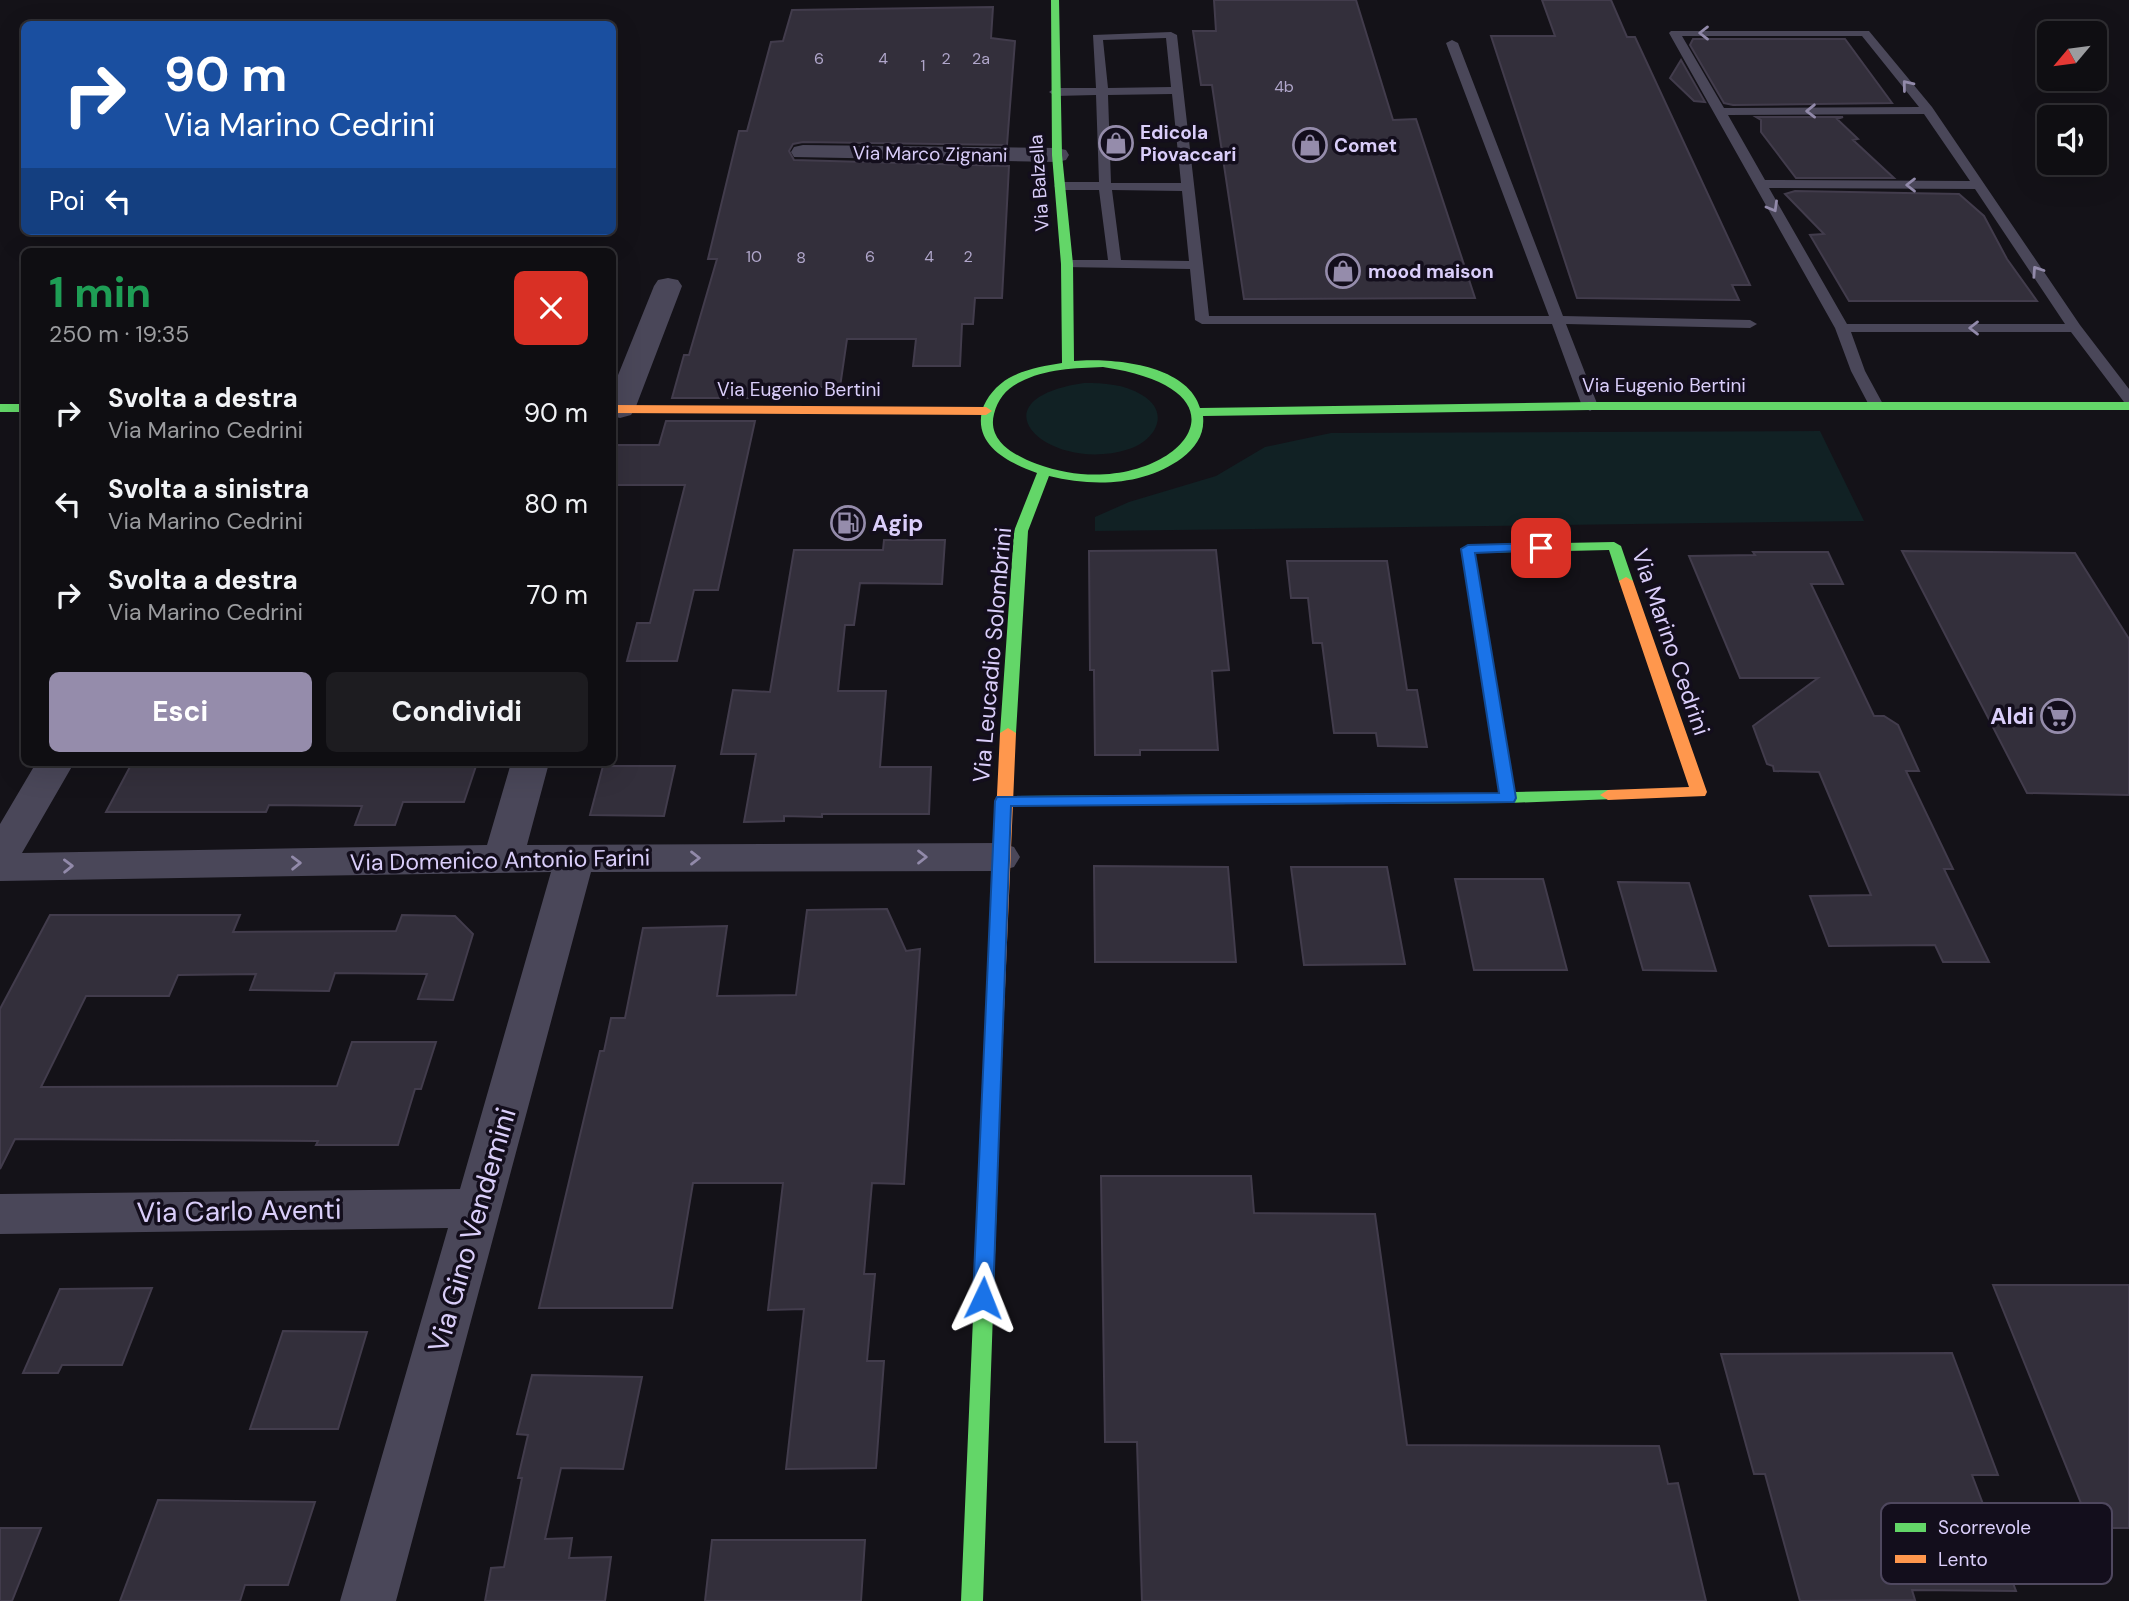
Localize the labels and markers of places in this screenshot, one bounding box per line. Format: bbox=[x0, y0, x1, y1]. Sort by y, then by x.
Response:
place label: Edicola Piovaccari bbox=[1140, 120, 1237, 167]
shop icon: Edicola Piovaccari bbox=[1097, 124, 1135, 162]
shop icon: Comet bbox=[1291, 126, 1329, 164]
place label: Comet bbox=[1334, 133, 1397, 158]
shop icon: mood maison bbox=[1324, 252, 1362, 290]
place label: mood maison bbox=[1368, 259, 1494, 284]
fuel station icon: Agip bbox=[829, 504, 867, 542]
place label: Agip bbox=[872, 508, 923, 538]
pin bbox=[1511, 518, 1571, 578]
supermarket icon: Aldi bbox=[2039, 697, 2077, 735]
place label: Aldi bbox=[1990, 701, 2034, 731]

